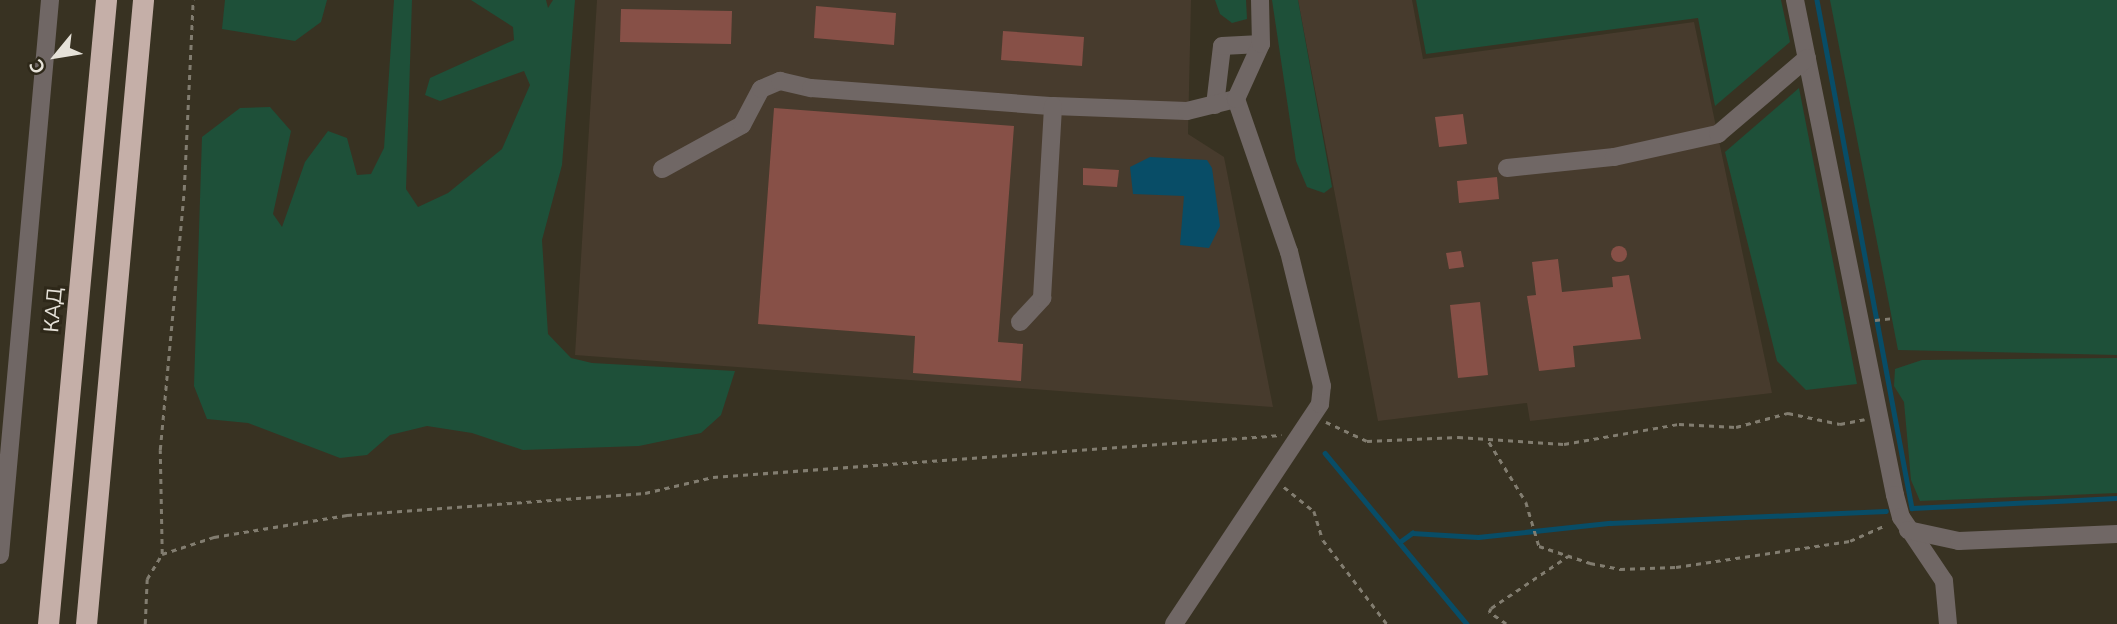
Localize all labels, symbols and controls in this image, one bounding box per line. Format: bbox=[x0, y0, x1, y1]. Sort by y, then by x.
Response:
north arrow bbox=[21, 21, 91, 91]
text: С bbox=[23, 54, 52, 79]
street label: КАД bbox=[38, 287, 68, 333]

